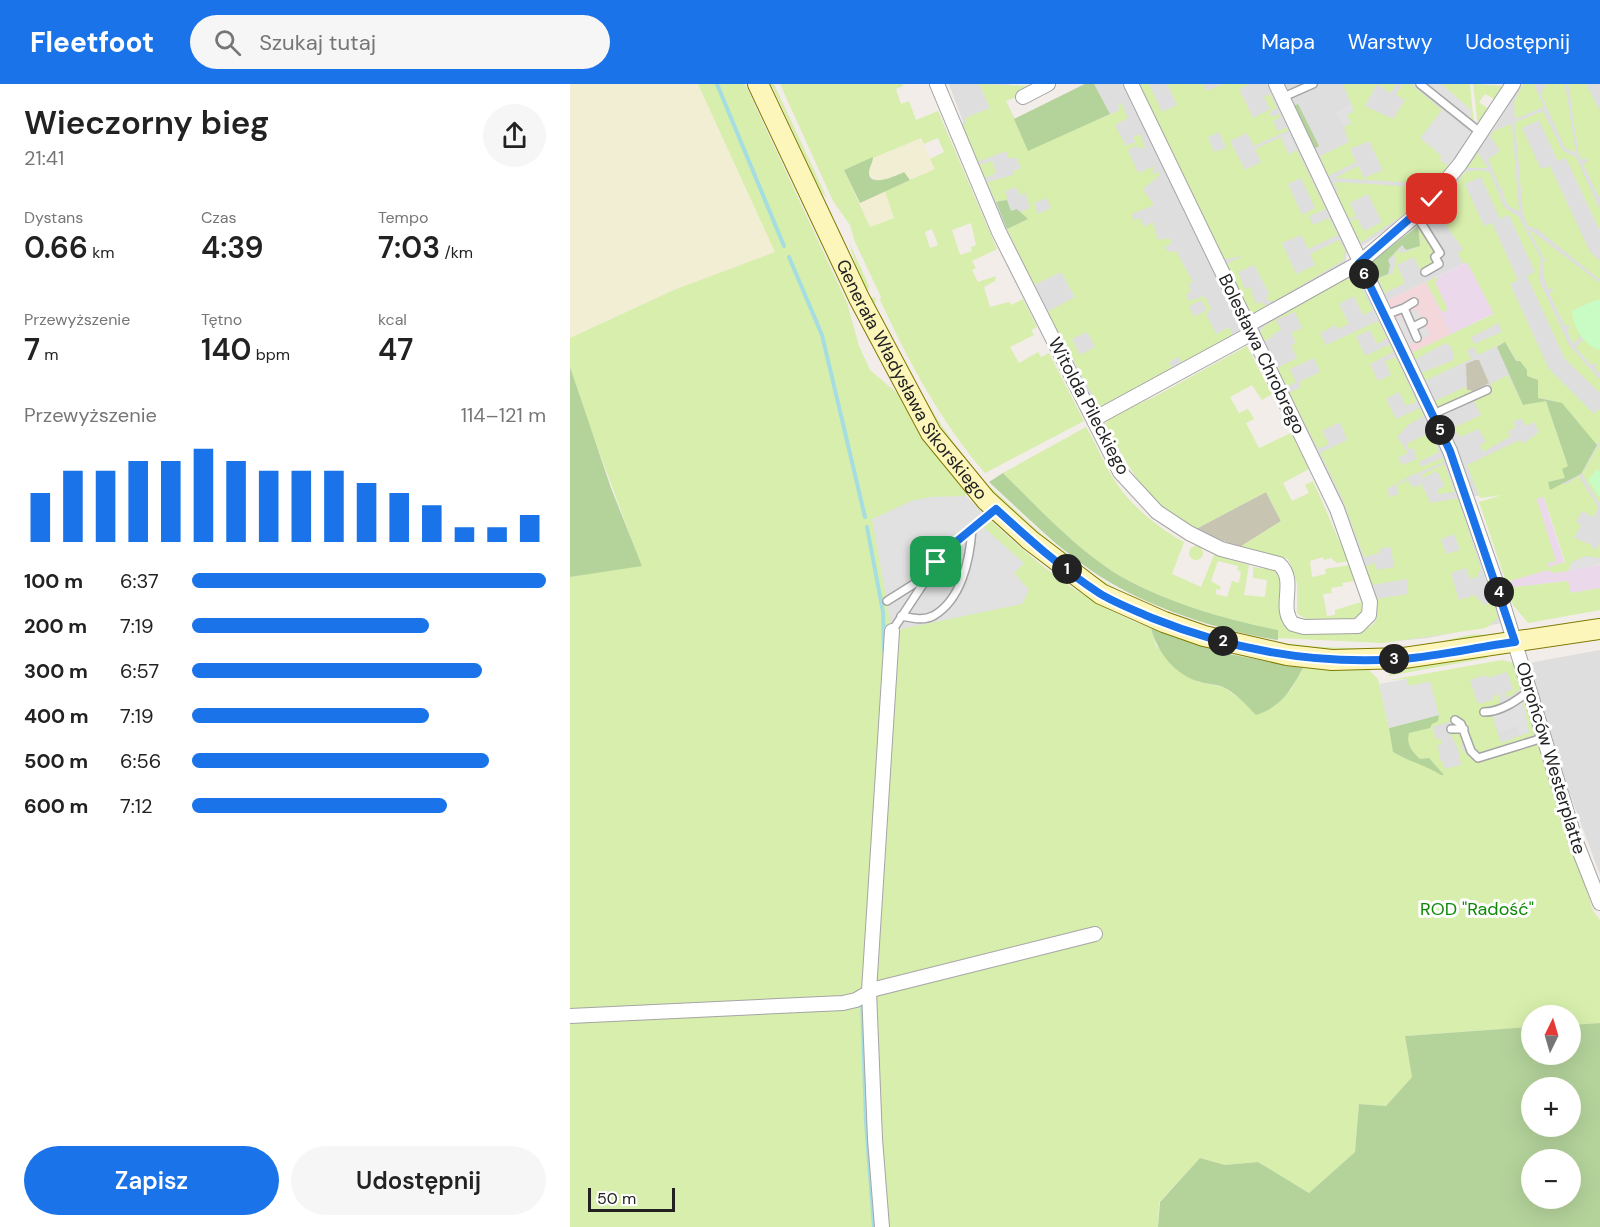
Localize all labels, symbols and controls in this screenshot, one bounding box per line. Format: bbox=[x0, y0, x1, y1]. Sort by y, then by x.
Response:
search box bbox=[190, 15, 610, 69]
text: Fleetfoot bbox=[30, 24, 154, 61]
icon: search bbox=[211, 26, 244, 59]
text: Szukaj tutaj bbox=[259, 28, 376, 57]
text: Mapa bbox=[1261, 28, 1315, 56]
text: Warstwy bbox=[1348, 28, 1432, 56]
text: Udostępnij bbox=[1465, 28, 1570, 56]
text: Wieczorny bieg bbox=[24, 101, 269, 144]
button: share bbox=[483, 104, 546, 167]
text: 21:41 bbox=[24, 145, 64, 171]
pin bbox=[1406, 173, 1457, 224]
icon: check bbox=[1415, 182, 1448, 215]
text: Dystans bbox=[24, 207, 83, 228]
text: Czas bbox=[201, 207, 237, 228]
text: Tempo bbox=[378, 207, 428, 228]
text: 0.66 bbox=[24, 228, 88, 267]
text: 4:39 bbox=[201, 228, 264, 267]
text: 7:03 bbox=[378, 228, 440, 267]
text: km bbox=[88, 242, 114, 263]
text: /km bbox=[440, 242, 473, 263]
street label: Generała Władysława Sikorskiego bbox=[831, 255, 993, 505]
pin: 6 bbox=[1349, 259, 1379, 289]
text: 6 bbox=[1359, 263, 1369, 284]
street label: Bolesława Chrobrego bbox=[1213, 270, 1311, 438]
text: Przewyższenie bbox=[24, 309, 130, 330]
text: Tętno bbox=[201, 309, 242, 330]
text: kcal bbox=[378, 309, 407, 330]
text: 7 bbox=[24, 330, 40, 369]
text: 140 bbox=[201, 330, 252, 369]
text: 47 bbox=[378, 330, 413, 369]
street label: Witolda Pileckiego bbox=[1043, 333, 1135, 479]
text: m bbox=[40, 344, 59, 365]
text: bpm bbox=[252, 344, 290, 365]
text: Przewyższenie bbox=[24, 402, 157, 428]
text: 114–121 m bbox=[461, 402, 546, 428]
pin: 5 bbox=[1425, 415, 1455, 445]
text: 5 bbox=[1435, 419, 1445, 440]
pin bbox=[910, 536, 961, 587]
icon: arrive bbox=[919, 545, 952, 578]
pin: 1 bbox=[1052, 554, 1082, 584]
text: 1 bbox=[1064, 558, 1070, 579]
text: 100 m bbox=[24, 568, 83, 594]
text: 6:37 bbox=[120, 568, 159, 594]
pin: 4 bbox=[1484, 577, 1514, 607]
text: 4 bbox=[1494, 581, 1504, 602]
text: 200 m bbox=[24, 613, 87, 639]
text: 7:19 bbox=[120, 613, 154, 639]
pin: 2 bbox=[1208, 626, 1238, 656]
text: 2 bbox=[1218, 630, 1228, 651]
pin: 3 bbox=[1379, 644, 1409, 674]
text: 3 bbox=[1389, 648, 1399, 669]
text: 300 m bbox=[24, 658, 88, 684]
text: 6:57 bbox=[120, 658, 159, 684]
street label: Obrońców Westerplatte bbox=[1510, 659, 1592, 857]
text: 400 m bbox=[24, 703, 89, 729]
text: 7:19 bbox=[120, 703, 154, 729]
text: 500 m bbox=[24, 748, 88, 774]
text: 6:56 bbox=[120, 748, 161, 774]
text: 600 m bbox=[24, 793, 88, 819]
text: 7:12 bbox=[120, 793, 152, 819]
park label: ROD "Radość" bbox=[1420, 897, 1534, 921]
north arrow bbox=[1521, 1005, 1581, 1065]
map controls bbox=[1521, 1005, 1581, 1209]
button: + bbox=[1521, 1077, 1581, 1137]
button: Zapisz bbox=[24, 1146, 279, 1215]
button: Udostępnij bbox=[291, 1146, 546, 1215]
button: − bbox=[1521, 1149, 1581, 1209]
scale bar bbox=[588, 1185, 675, 1212]
text: 50 m bbox=[597, 1188, 636, 1209]

